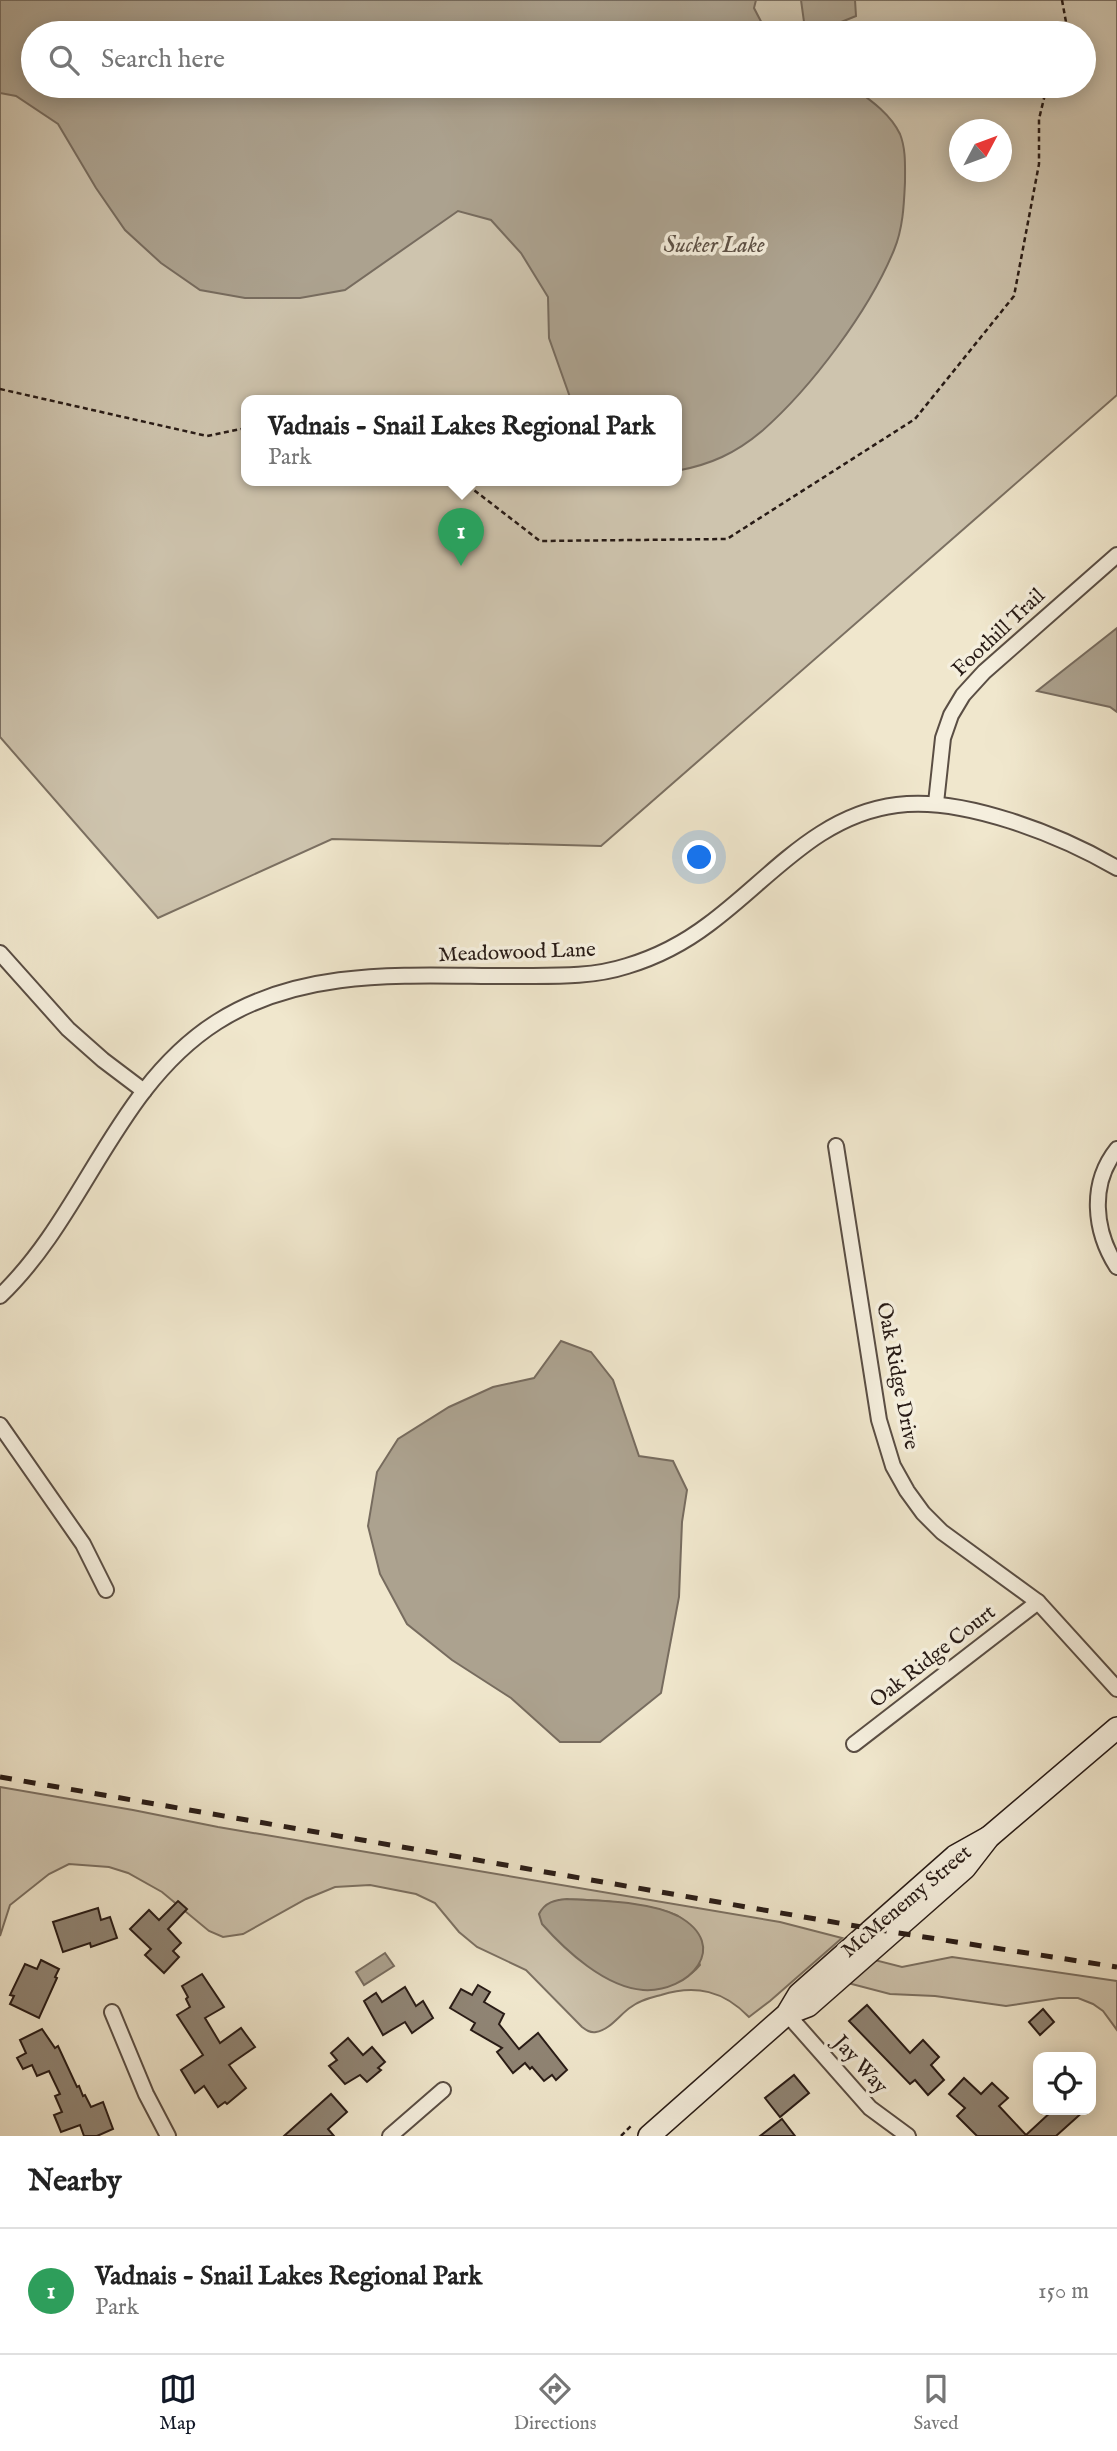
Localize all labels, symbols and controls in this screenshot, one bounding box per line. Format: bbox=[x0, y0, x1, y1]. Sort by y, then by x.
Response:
search box bbox=[21, 21, 1096, 98]
icon: search bbox=[45, 41, 83, 79]
text: Search here bbox=[101, 43, 225, 76]
north arrow bbox=[949, 119, 1012, 182]
water label: Sucker Lake bbox=[663, 231, 765, 260]
popup bbox=[241, 395, 682, 486]
text: Vadnais - Snail Lakes Regional Park bbox=[268, 410, 655, 443]
text: Park bbox=[268, 443, 312, 472]
pin: 1 bbox=[438, 508, 484, 566]
street label: Foothill Trail bbox=[947, 583, 1051, 683]
your location bbox=[682, 840, 716, 874]
street label: Meadowood Lane bbox=[438, 937, 597, 969]
street label: Oak Ridge Drive bbox=[869, 1300, 925, 1452]
street label: Oak Ridge Court bbox=[865, 1599, 1001, 1715]
street label: McMenemy Street bbox=[836, 1840, 978, 1964]
street label: Jay Way bbox=[825, 2029, 894, 2100]
map controls bbox=[1033, 2052, 1096, 2115]
button: locate bbox=[1033, 2052, 1096, 2115]
text: Nearby bbox=[28, 2163, 121, 2201]
text: Vadnais - Snail Lakes Regional Park bbox=[95, 2260, 482, 2293]
text: 1 bbox=[47, 2277, 55, 2306]
text: 150 m bbox=[1038, 2277, 1089, 2306]
text: Park bbox=[95, 2293, 139, 2322]
tab: Map bbox=[159, 2370, 197, 2436]
tab: Directions bbox=[514, 2370, 596, 2436]
tab: Saved bbox=[913, 2370, 958, 2436]

